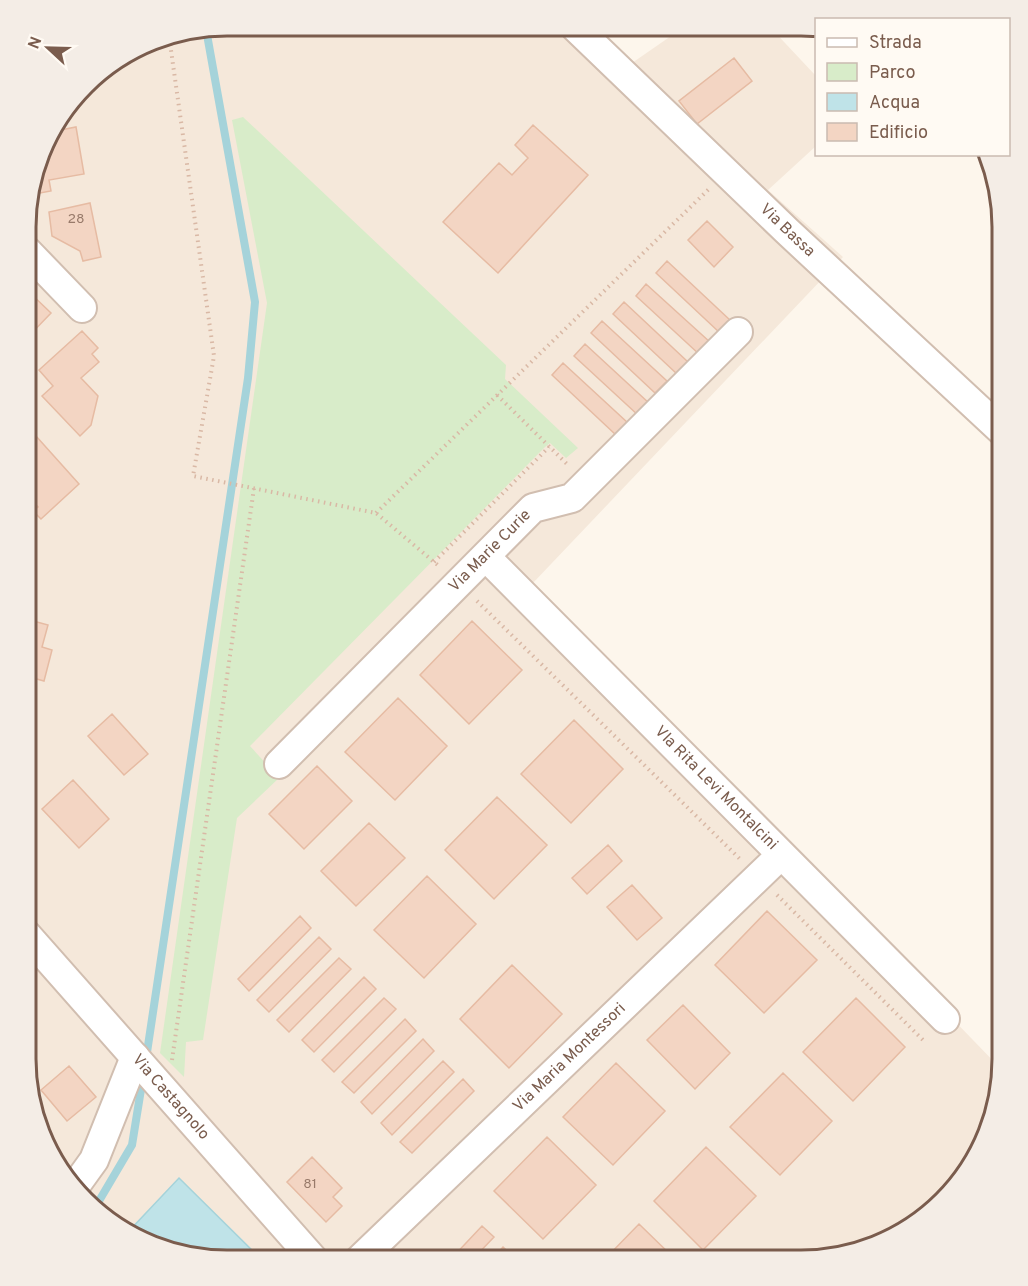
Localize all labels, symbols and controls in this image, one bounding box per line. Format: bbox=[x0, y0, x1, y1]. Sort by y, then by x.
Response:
north arrow bbox=[18, 18, 78, 78]
legend bbox=[815, 18, 1010, 156]
text: Strada bbox=[869, 32, 922, 55]
text: N bbox=[25, 34, 47, 52]
text: Parco bbox=[869, 62, 915, 85]
text: Acqua bbox=[869, 92, 920, 115]
text: Edificio bbox=[869, 122, 928, 145]
street label: Via Bassa bbox=[755, 200, 819, 262]
house number: 28 bbox=[67, 211, 85, 228]
street label: Via Marie Curie bbox=[445, 505, 536, 597]
street label: VIa Rita Levi Montalcini bbox=[650, 722, 782, 855]
street label: Via Maria Montessori bbox=[509, 999, 630, 1117]
street label: Via Castagnolo bbox=[127, 1050, 214, 1144]
house number: 81 bbox=[303, 1176, 317, 1193]

